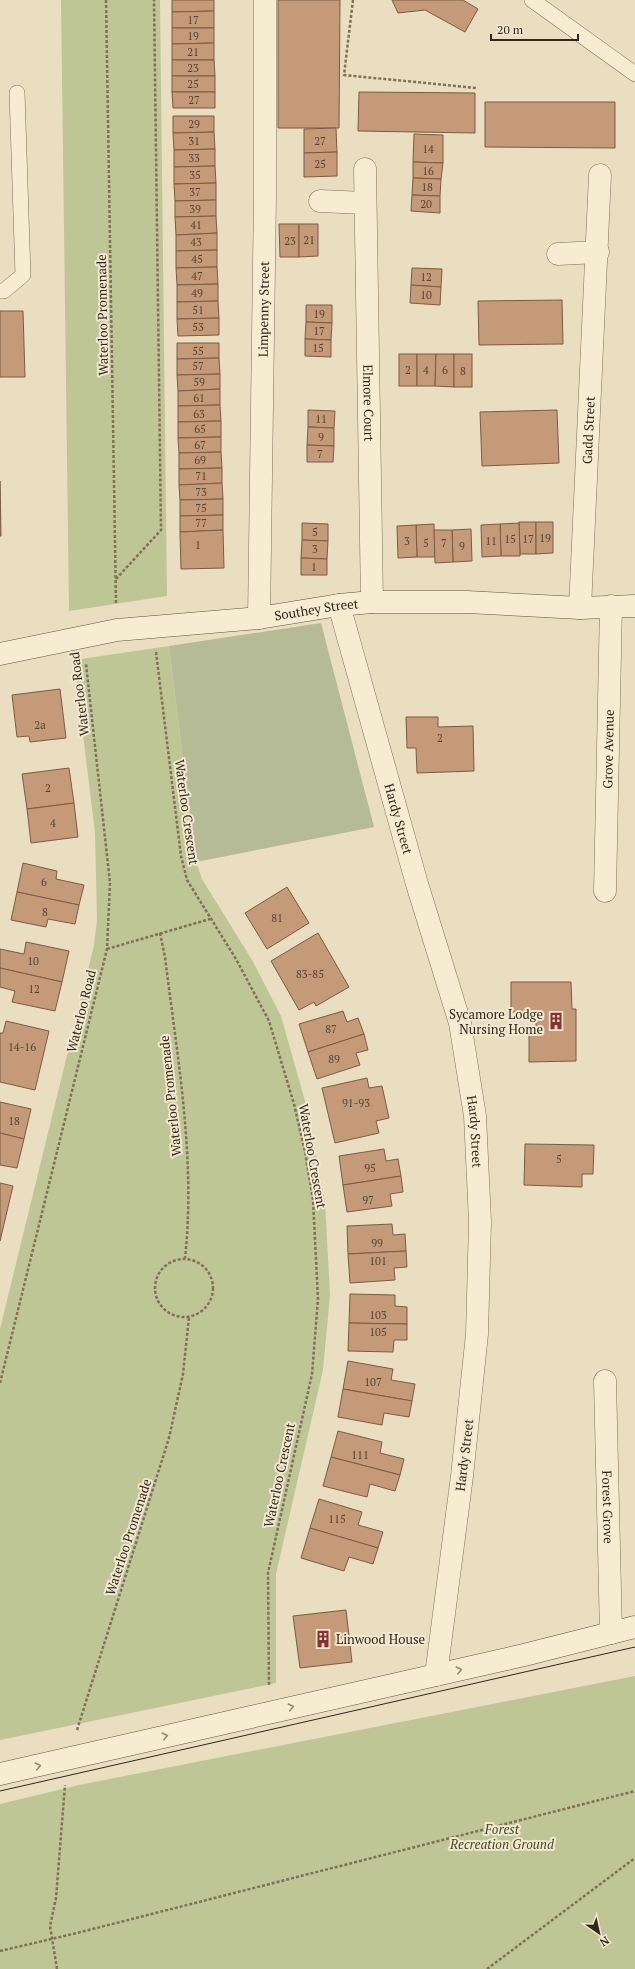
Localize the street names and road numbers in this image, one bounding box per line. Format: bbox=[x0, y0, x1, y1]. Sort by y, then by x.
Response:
street label: Waterloo Promenade bbox=[92, 254, 112, 376]
street label: Limpenny Street bbox=[254, 261, 273, 357]
street label: Elmore Court bbox=[359, 364, 378, 442]
street label: Gadd Street bbox=[578, 396, 599, 464]
street label: Southey Street bbox=[273, 594, 359, 624]
street label: Waterloo Road bbox=[65, 651, 93, 737]
street label: Grove Avenue bbox=[598, 709, 618, 789]
street label: Waterloo Crescent bbox=[171, 758, 203, 866]
street label: Hardy Street bbox=[380, 781, 417, 856]
street label: Waterloo Road bbox=[62, 968, 100, 1054]
street label: Waterloo Promenade bbox=[155, 1035, 185, 1157]
street label: Hardy Street bbox=[463, 1094, 486, 1169]
street label: Waterloo Crescent bbox=[295, 1102, 331, 1210]
street label: Hardy Street bbox=[451, 1418, 477, 1492]
street label: Waterloo Crescent bbox=[259, 1421, 299, 1529]
street label: Forest Grove bbox=[598, 1470, 618, 1544]
street label: Waterloo Promenade bbox=[101, 1476, 155, 1598]

